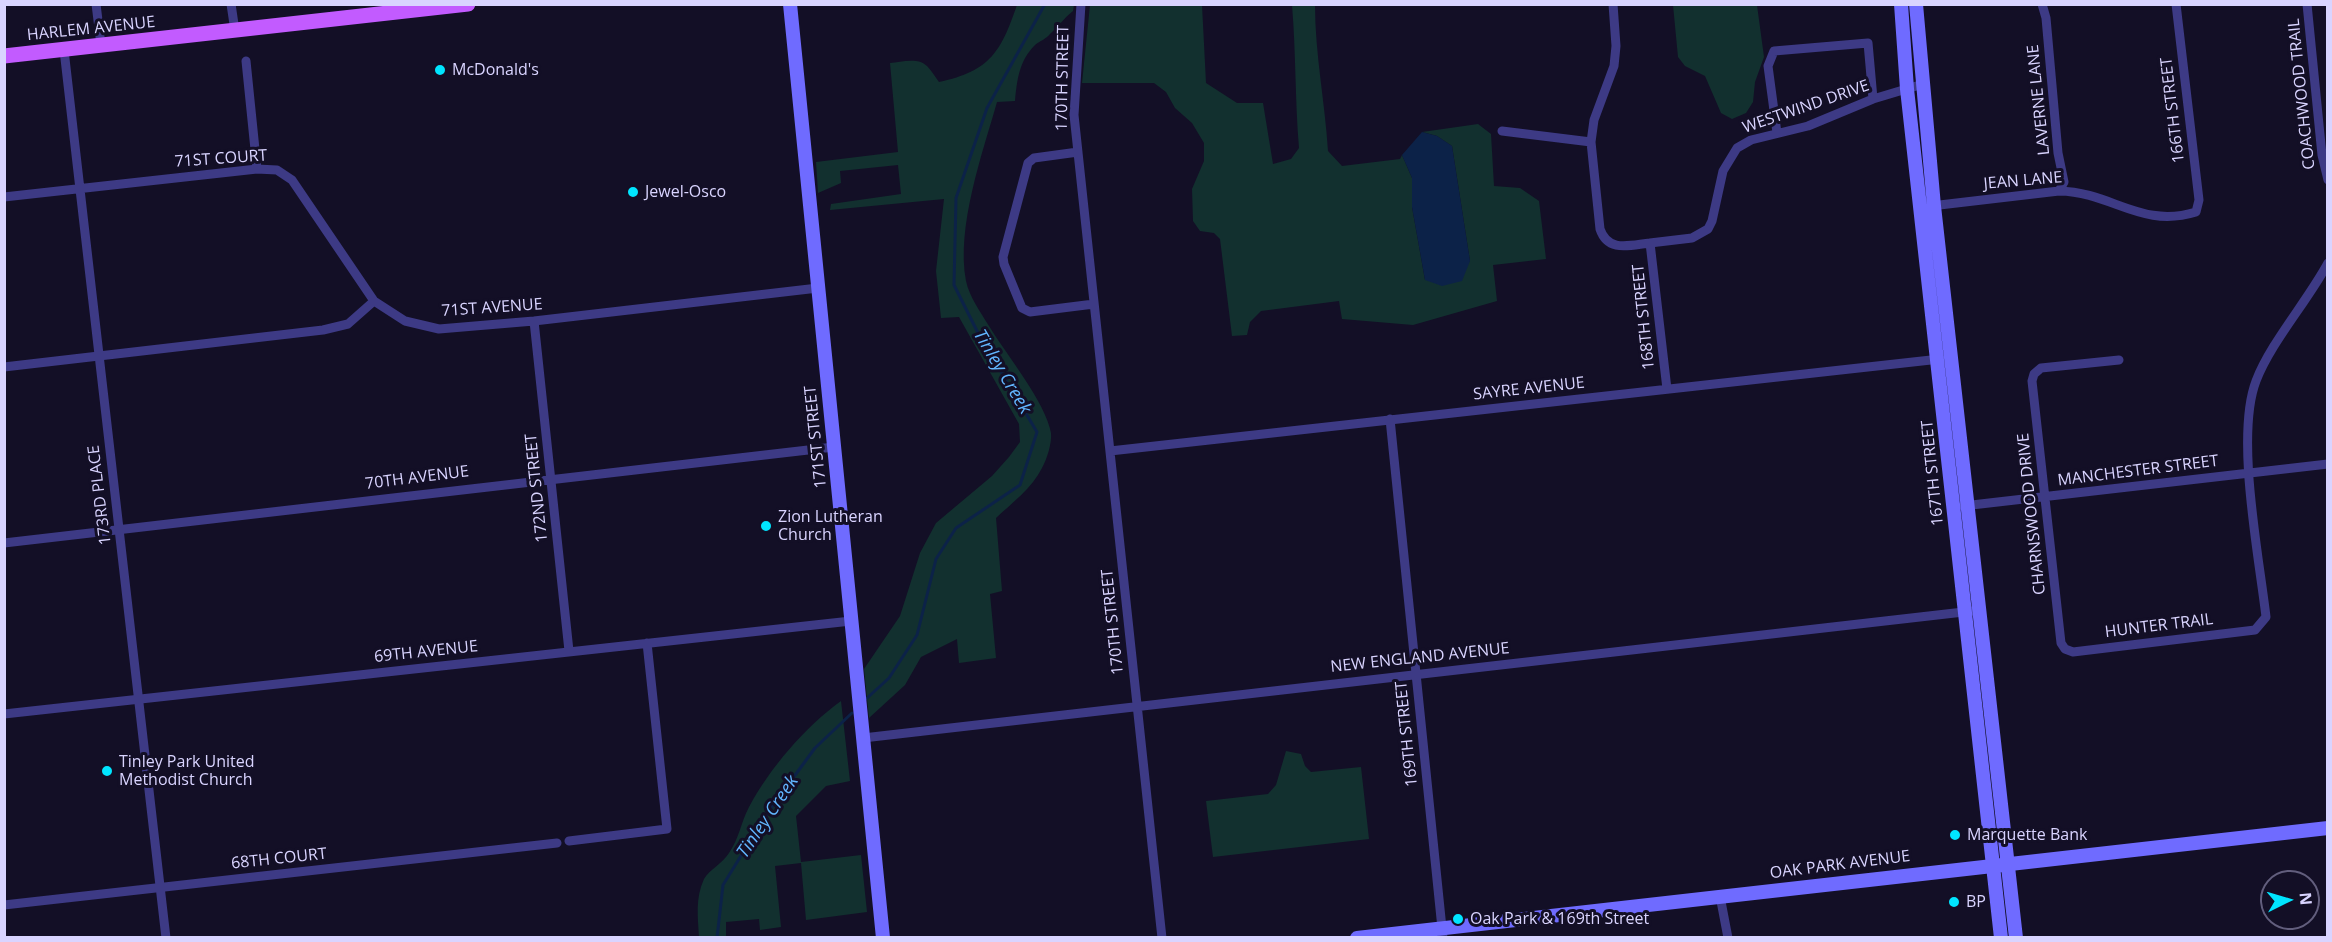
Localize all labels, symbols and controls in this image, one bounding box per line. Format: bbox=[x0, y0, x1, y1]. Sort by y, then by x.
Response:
street label: HARLEM AVENUE bbox=[26, 13, 156, 45]
street label: COACHWOOD TRAIL bbox=[2285, 18, 2319, 170]
street label: 170TH STREET bbox=[1052, 25, 1074, 131]
street label: LAVERNE LANE bbox=[2024, 44, 2054, 156]
street label: 166TH STREET bbox=[2157, 56, 2189, 164]
place label: McDonald's bbox=[452, 60, 539, 80]
marker: McDonald's bbox=[433, 63, 447, 77]
street label: WESTWIND DRIVE bbox=[1740, 76, 1872, 138]
street label: 71ST COURT bbox=[174, 146, 268, 172]
street label: JEAN LANE bbox=[1983, 168, 2063, 194]
place label: Jewel-Osco bbox=[645, 182, 726, 202]
marker: Jewel-Osco bbox=[626, 185, 640, 199]
street label: 168TH STREET bbox=[1629, 263, 1659, 371]
street label: 71ST AVENUE bbox=[441, 295, 543, 321]
water label: Tinley Creek bbox=[968, 326, 1036, 418]
street label: SAYRE AVENUE bbox=[1472, 374, 1586, 404]
street label: 171ST STREET bbox=[801, 385, 831, 489]
street label: 167TH STREET bbox=[1918, 419, 1948, 527]
street label: CHARNSWOOD DRIVE bbox=[2014, 432, 2050, 596]
street label: 172ND STREET bbox=[522, 433, 552, 543]
street label: 173RD PLACE bbox=[84, 444, 116, 546]
street label: MANCHESTER STREET bbox=[2056, 452, 2220, 490]
street label: 70TH AVENUE bbox=[364, 462, 470, 494]
place label: Zion Lutheran Church bbox=[778, 507, 883, 545]
marker: Zion Lutheran Church bbox=[759, 519, 773, 533]
street label: 170TH STREET bbox=[1098, 568, 1128, 676]
street label: HUNTER TRAIL bbox=[2104, 610, 2214, 642]
street label: 69TH AVENUE bbox=[373, 637, 479, 667]
street label: NEW ENGLAND AVENUE bbox=[1330, 639, 1510, 677]
street label: 169TH STREET bbox=[1392, 680, 1422, 788]
place label: Tinley Park United Methodist Church bbox=[119, 752, 254, 790]
marker: Tinley Park United Methodist Church bbox=[100, 764, 114, 778]
water label: Tinley Creek bbox=[733, 772, 803, 862]
place label: Marquette Bank bbox=[1967, 825, 2087, 845]
marker: Marquette Bank bbox=[1948, 828, 1962, 842]
street label: 68TH COURT bbox=[230, 844, 328, 874]
street label: OAK PARK AVENUE bbox=[1769, 847, 1911, 883]
north arrow bbox=[2260, 870, 2320, 930]
text: N bbox=[2294, 891, 2317, 906]
place label: BP bbox=[1966, 892, 1986, 912]
marker: BP bbox=[1947, 895, 1961, 909]
place label: Oak Park & 169th Street bbox=[1470, 909, 1649, 929]
marker: Oak Park & 169th Street bbox=[1451, 912, 1465, 926]

